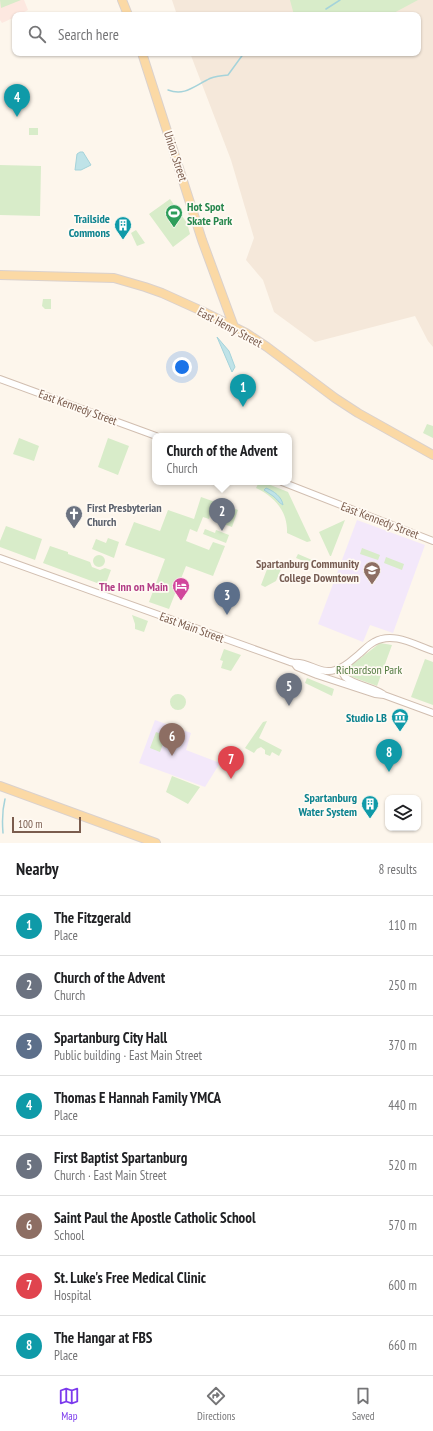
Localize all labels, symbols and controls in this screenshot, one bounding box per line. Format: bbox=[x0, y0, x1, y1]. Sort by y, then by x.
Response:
search box bbox=[12, 12, 421, 56]
icon: search bbox=[26, 23, 48, 45]
text: Search here bbox=[58, 25, 119, 44]
pin: 4 bbox=[4, 84, 30, 117]
street label: Union Street bbox=[161, 129, 191, 184]
place label: Hot Spot Skate Park bbox=[187, 199, 232, 228]
sports icon: Hot Spot Skate Park bbox=[164, 203, 184, 228]
place label: Trailside Commons bbox=[69, 211, 110, 240]
building icon: Trailside Commons bbox=[113, 215, 133, 240]
street label: East Henry Street bbox=[195, 304, 266, 351]
your location bbox=[172, 357, 192, 377]
pin: 1 bbox=[230, 374, 256, 407]
street label: East Kennedy Street bbox=[37, 386, 120, 428]
popup bbox=[152, 433, 292, 485]
text: Church of the Advent bbox=[166, 441, 278, 460]
text: Church bbox=[166, 460, 198, 477]
pin: 2 bbox=[209, 498, 235, 531]
street label: East Kennedy Street bbox=[339, 498, 422, 542]
place label: First Presbyterian Church bbox=[87, 500, 162, 529]
church icon: First Presbyterian Church bbox=[64, 504, 84, 529]
place label: Spartanburg Community College Downtown bbox=[256, 556, 359, 585]
school or university icon: Spartanburg Community College Downtown bbox=[362, 560, 382, 585]
hotel icon: The Inn on Main bbox=[171, 576, 191, 601]
place label: The Inn on Main bbox=[99, 579, 168, 594]
pin: 3 bbox=[214, 582, 240, 615]
street label: East Main Street bbox=[158, 608, 227, 646]
park label: Richardson Park bbox=[336, 662, 402, 677]
pin: 5 bbox=[276, 673, 302, 706]
museum icon: Studio LB bbox=[390, 707, 410, 732]
place label: Studio LB bbox=[346, 710, 387, 725]
pin: 6 bbox=[159, 723, 185, 756]
pin: 8 bbox=[376, 739, 402, 772]
pin: 7 bbox=[218, 746, 244, 779]
place label: Spartanburg Water System bbox=[297, 790, 357, 819]
building icon: Spartanburg Water System bbox=[360, 794, 380, 819]
map controls bbox=[385, 795, 421, 831]
button: layers bbox=[385, 795, 421, 831]
scale bar bbox=[12, 815, 81, 834]
text: 100 m bbox=[18, 817, 42, 831]
text: Nearby bbox=[16, 858, 59, 880]
text: 8 results bbox=[378, 861, 417, 878]
text: The Fitzgerald bbox=[54, 908, 131, 927]
text: 1 bbox=[26, 917, 32, 934]
text: 110 m bbox=[388, 917, 417, 934]
text: Place bbox=[54, 927, 78, 944]
text: Church of the Advent bbox=[54, 968, 165, 987]
text: 2 bbox=[26, 977, 32, 994]
text: 250 m bbox=[388, 977, 417, 994]
text: Church bbox=[54, 987, 85, 1004]
text: Spartanburg City Hall bbox=[54, 1028, 167, 1047]
text: 3 bbox=[26, 1037, 32, 1054]
text: 370 m bbox=[388, 1037, 417, 1054]
text: Public building · East Main Street bbox=[54, 1047, 202, 1064]
text: Thomas E Hannah Family YMCA bbox=[54, 1088, 221, 1107]
text: 4 bbox=[26, 1097, 32, 1114]
text: 440 m bbox=[388, 1097, 417, 1114]
text: Place bbox=[54, 1107, 78, 1124]
text: First Baptist Spartanburg bbox=[54, 1148, 187, 1167]
text: 5 bbox=[26, 1157, 32, 1174]
text: 520 m bbox=[388, 1157, 417, 1174]
text: Church · East Main Street bbox=[54, 1167, 167, 1184]
text: Saint Paul the Apostle Catholic School bbox=[54, 1208, 256, 1227]
text: 6 bbox=[26, 1217, 32, 1234]
text: 570 m bbox=[388, 1217, 417, 1234]
text: School bbox=[54, 1227, 84, 1244]
text: St. Luke's Free Medical Clinic bbox=[54, 1268, 206, 1287]
text: 7 bbox=[26, 1277, 32, 1294]
text: 600 m bbox=[388, 1277, 417, 1294]
text: Hospital bbox=[54, 1287, 91, 1304]
text: The Hangar at FBS bbox=[54, 1328, 152, 1347]
text: 8 bbox=[26, 1337, 32, 1354]
text: 660 m bbox=[388, 1337, 417, 1354]
text: Place bbox=[54, 1347, 78, 1364]
tab: Map bbox=[58, 1385, 80, 1423]
tab: Directions bbox=[197, 1385, 235, 1423]
tab: Saved bbox=[352, 1385, 375, 1423]

